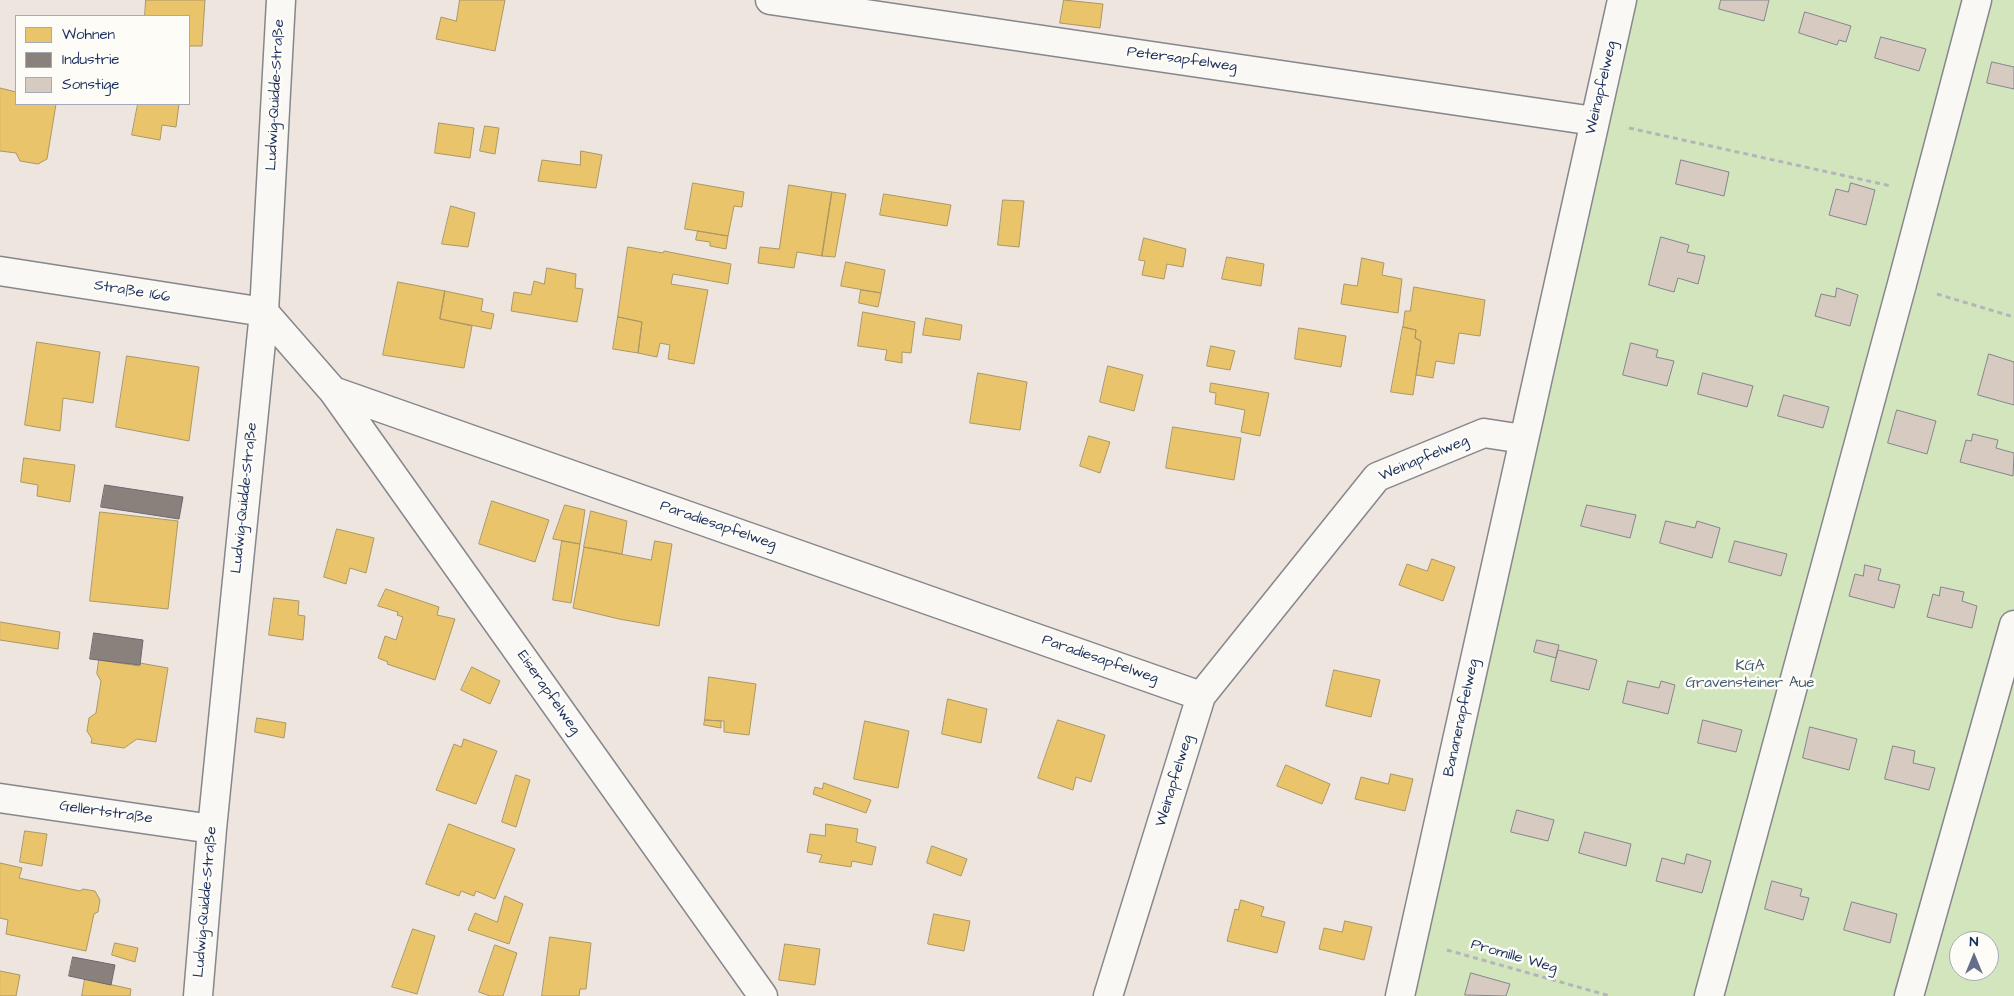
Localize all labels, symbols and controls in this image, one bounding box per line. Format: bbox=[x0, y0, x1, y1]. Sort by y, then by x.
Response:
legend bbox=[15, 15, 190, 105]
street label: Ludwig-Quidde-Straße bbox=[263, 19, 289, 171]
text: Wohnen bbox=[62, 24, 115, 45]
street label: Weinapfelweg bbox=[1583, 40, 1621, 136]
street label: Petersapfelweg bbox=[1126, 43, 1238, 77]
text: Industrie bbox=[62, 49, 119, 70]
text: Sonstige bbox=[62, 74, 119, 95]
street label: Straße 166 bbox=[93, 277, 171, 307]
street label: Ludwig-Quidde-Straße bbox=[228, 422, 262, 574]
street label: Weinapfelweg bbox=[1377, 432, 1471, 486]
street label: Paradiesapfelweg bbox=[657, 498, 779, 554]
street label: Paradiesapfelweg bbox=[1039, 632, 1161, 688]
street label: Eiserapfelweg bbox=[512, 648, 584, 738]
street label: Bananenapfelweg bbox=[1441, 657, 1483, 779]
park label: KGA Gravensteiner Aue bbox=[1686, 658, 1814, 693]
street label: Weinapfelweg bbox=[1152, 733, 1198, 829]
street label: Gellertstraße bbox=[58, 798, 154, 828]
street label: Ludwig-Quidde-Straße bbox=[190, 826, 222, 978]
north arrow bbox=[1949, 931, 1999, 981]
text: N bbox=[1970, 932, 1978, 952]
street label: Promille Weg bbox=[1469, 936, 1559, 978]

